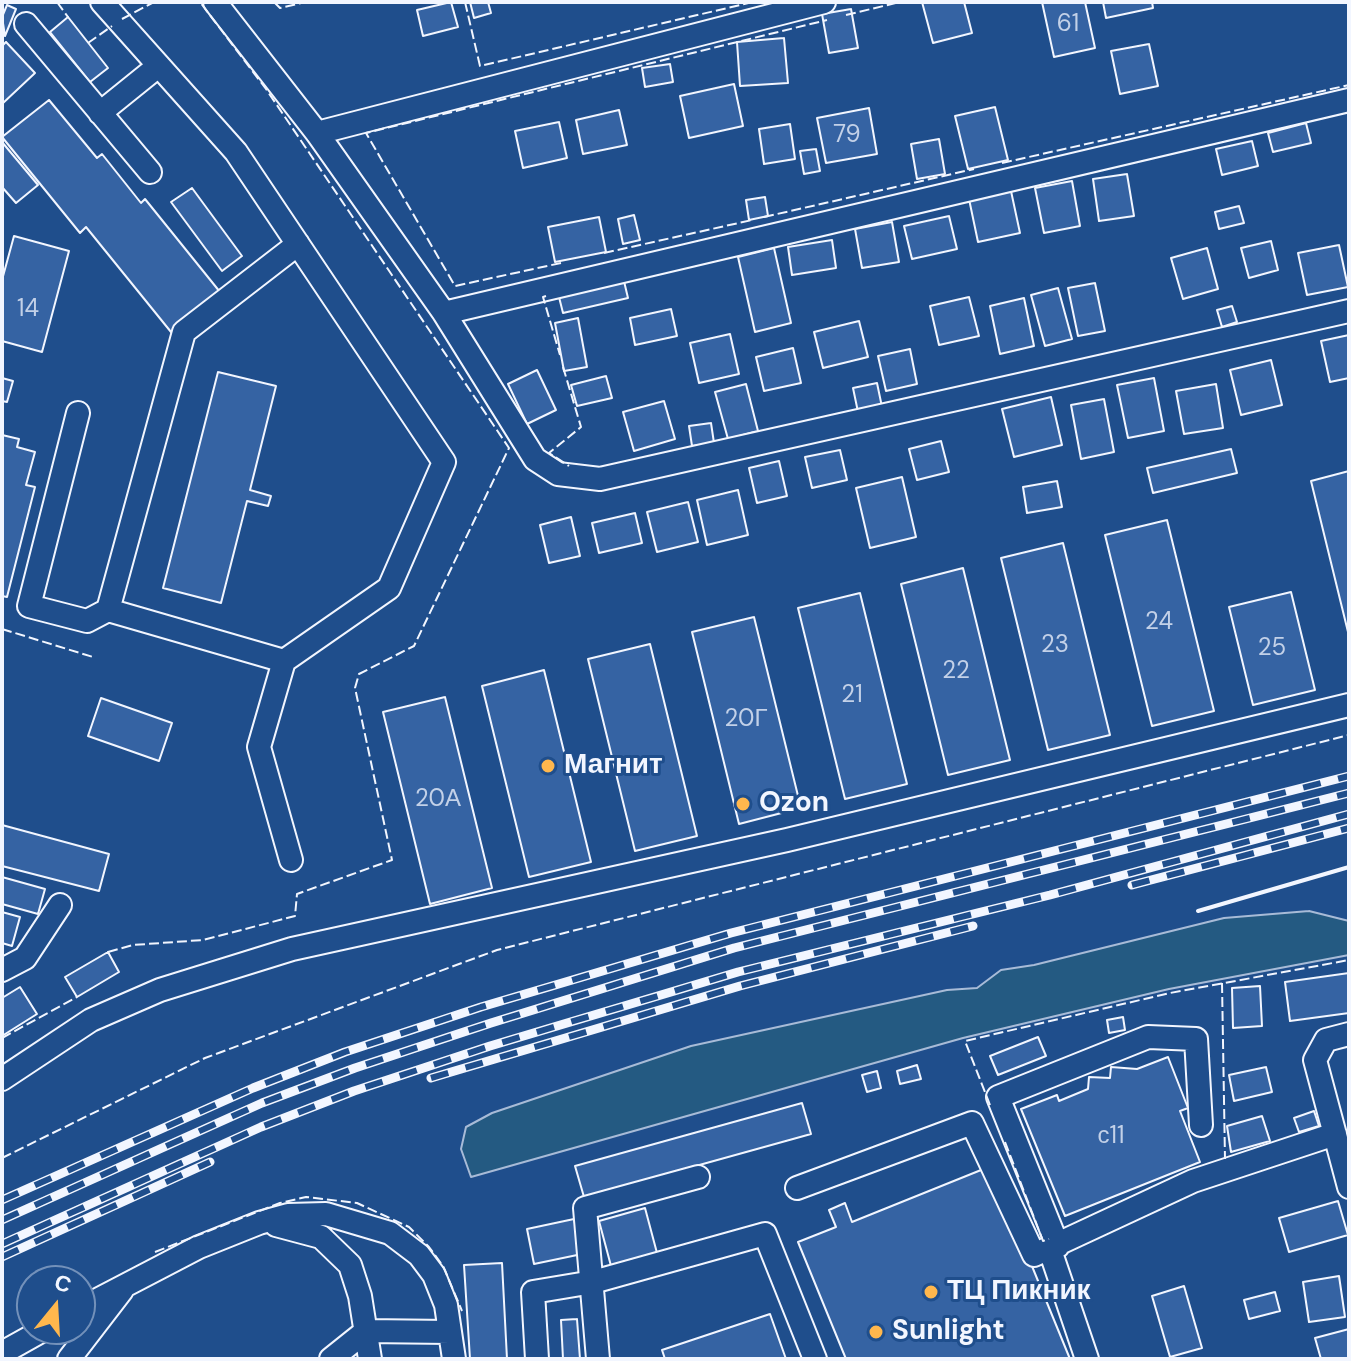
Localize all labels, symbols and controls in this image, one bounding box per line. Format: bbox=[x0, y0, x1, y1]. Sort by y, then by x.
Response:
house number: 61 bbox=[1057, 11, 1079, 39]
house number: 79 bbox=[833, 122, 861, 150]
house number: 14 bbox=[17, 296, 39, 324]
house number: 24 bbox=[1145, 609, 1173, 637]
house number: 23 bbox=[1041, 632, 1069, 660]
house number: 25 bbox=[1258, 635, 1286, 663]
house number: 22 bbox=[942, 658, 970, 686]
house number: 21 bbox=[841, 682, 863, 710]
house number: 20Г bbox=[725, 706, 767, 734]
place label: Магнит bbox=[564, 749, 663, 783]
marker: Магнит bbox=[539, 757, 557, 775]
house number: 20А bbox=[415, 786, 461, 814]
place label: Ozon bbox=[759, 787, 829, 821]
marker: Ozon bbox=[734, 795, 752, 813]
house number: с11 bbox=[1098, 1123, 1124, 1151]
north arrow bbox=[16, 1265, 96, 1345]
text: С bbox=[51, 1267, 75, 1300]
place label: ТЦ Пикник bbox=[947, 1275, 1091, 1309]
marker: ТЦ Пикник bbox=[922, 1283, 940, 1301]
place label: Sunlight bbox=[892, 1315, 1005, 1349]
marker: Sunlight bbox=[867, 1323, 885, 1341]

